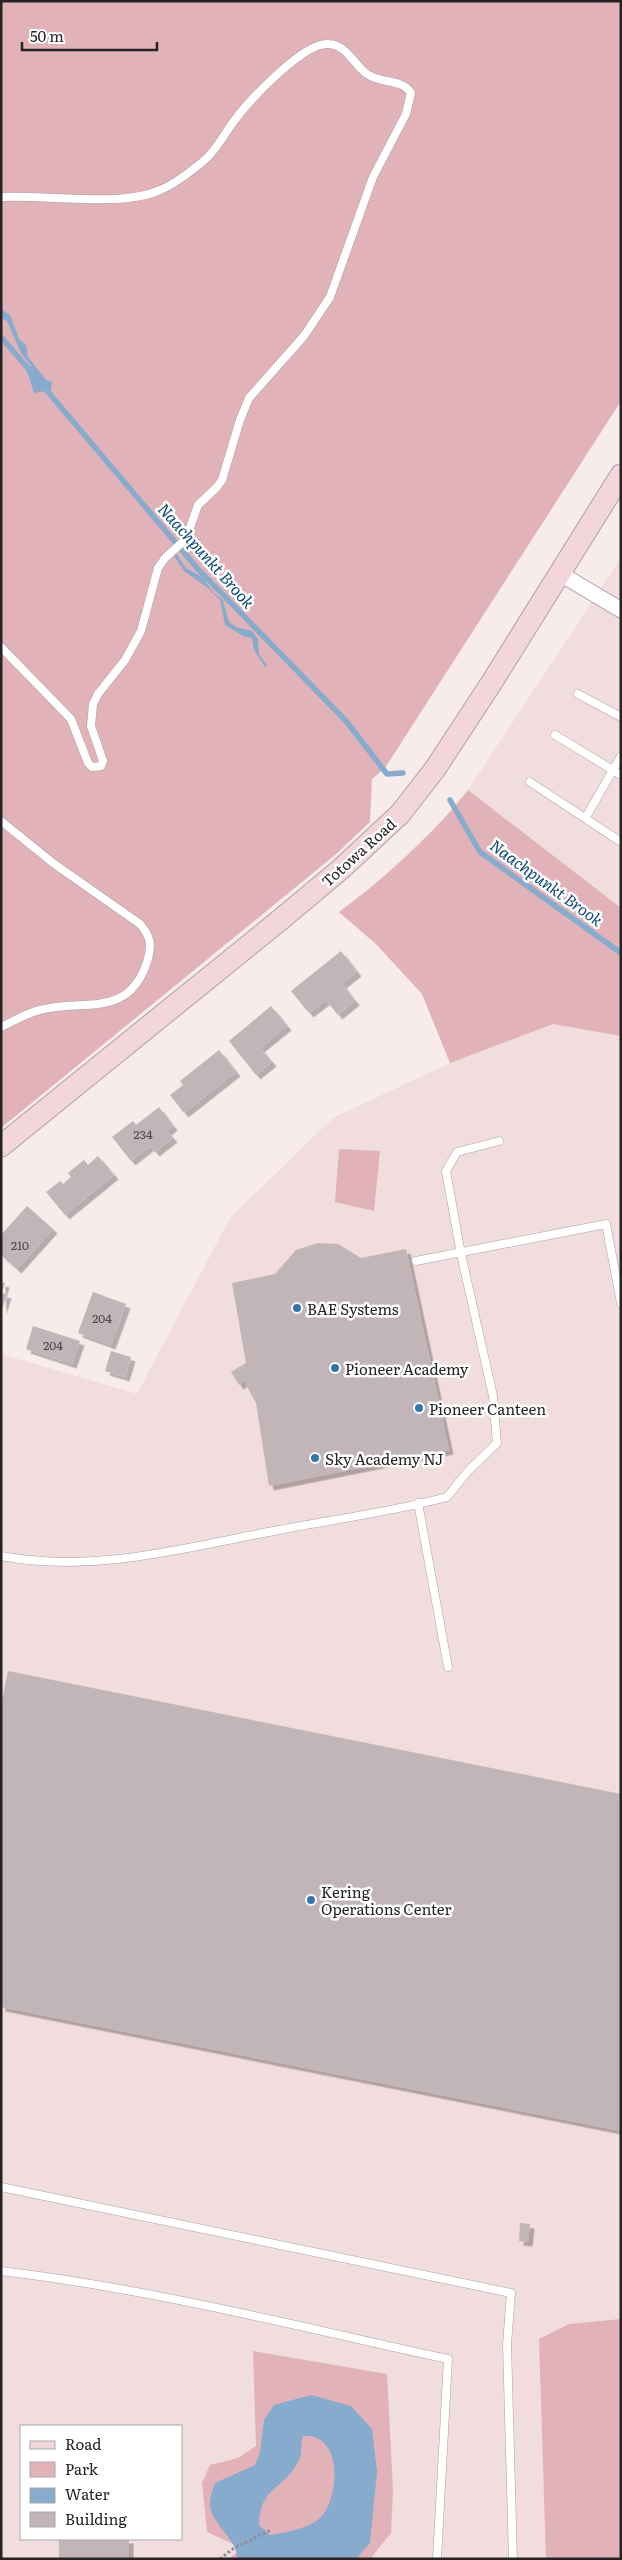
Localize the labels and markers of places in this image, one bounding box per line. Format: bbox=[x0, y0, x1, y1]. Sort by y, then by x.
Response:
place label: BAE Systems bbox=[307, 1297, 399, 1320]
marker: BAE Systems bbox=[291, 1302, 303, 1314]
place label: Pioneer Academy bbox=[345, 1357, 469, 1380]
marker: Pioneer Academy bbox=[329, 1362, 341, 1374]
place label: Pioneer Canteen bbox=[429, 1397, 546, 1420]
marker: Pioneer Canteen bbox=[413, 1402, 425, 1414]
place label: Sky Academy NJ bbox=[325, 1447, 443, 1470]
marker: Sky Academy NJ bbox=[309, 1452, 321, 1464]
place label: Kering Operations Center bbox=[321, 1880, 452, 1920]
marker: Kering Operations Center bbox=[305, 1894, 317, 1906]

